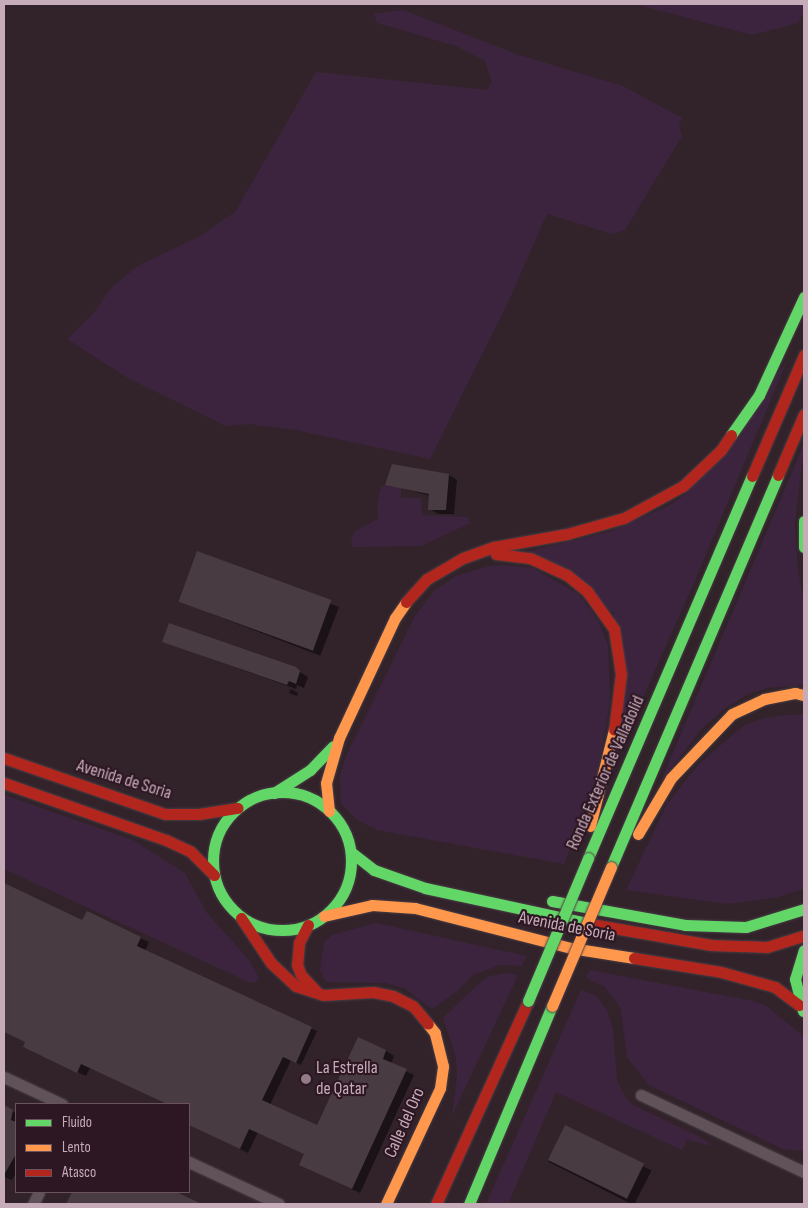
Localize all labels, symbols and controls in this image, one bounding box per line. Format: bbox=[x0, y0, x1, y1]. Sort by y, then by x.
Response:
street label: Ronda Exterior de Valladolid bbox=[562, 693, 650, 853]
street label: Avenida de Soria bbox=[74, 755, 174, 805]
street label: Avenida de Soria bbox=[517, 907, 617, 947]
place label: La Estrella de Qatar bbox=[316, 1058, 378, 1100]
marker: La Estrella de Qatar bbox=[300, 1073, 312, 1085]
street label: Calle del Oro bbox=[380, 1085, 430, 1161]
legend bbox=[15, 1103, 190, 1193]
text: Fluido bbox=[62, 1113, 92, 1132]
text: Lento bbox=[62, 1138, 91, 1157]
text: Atasco bbox=[62, 1163, 96, 1182]

